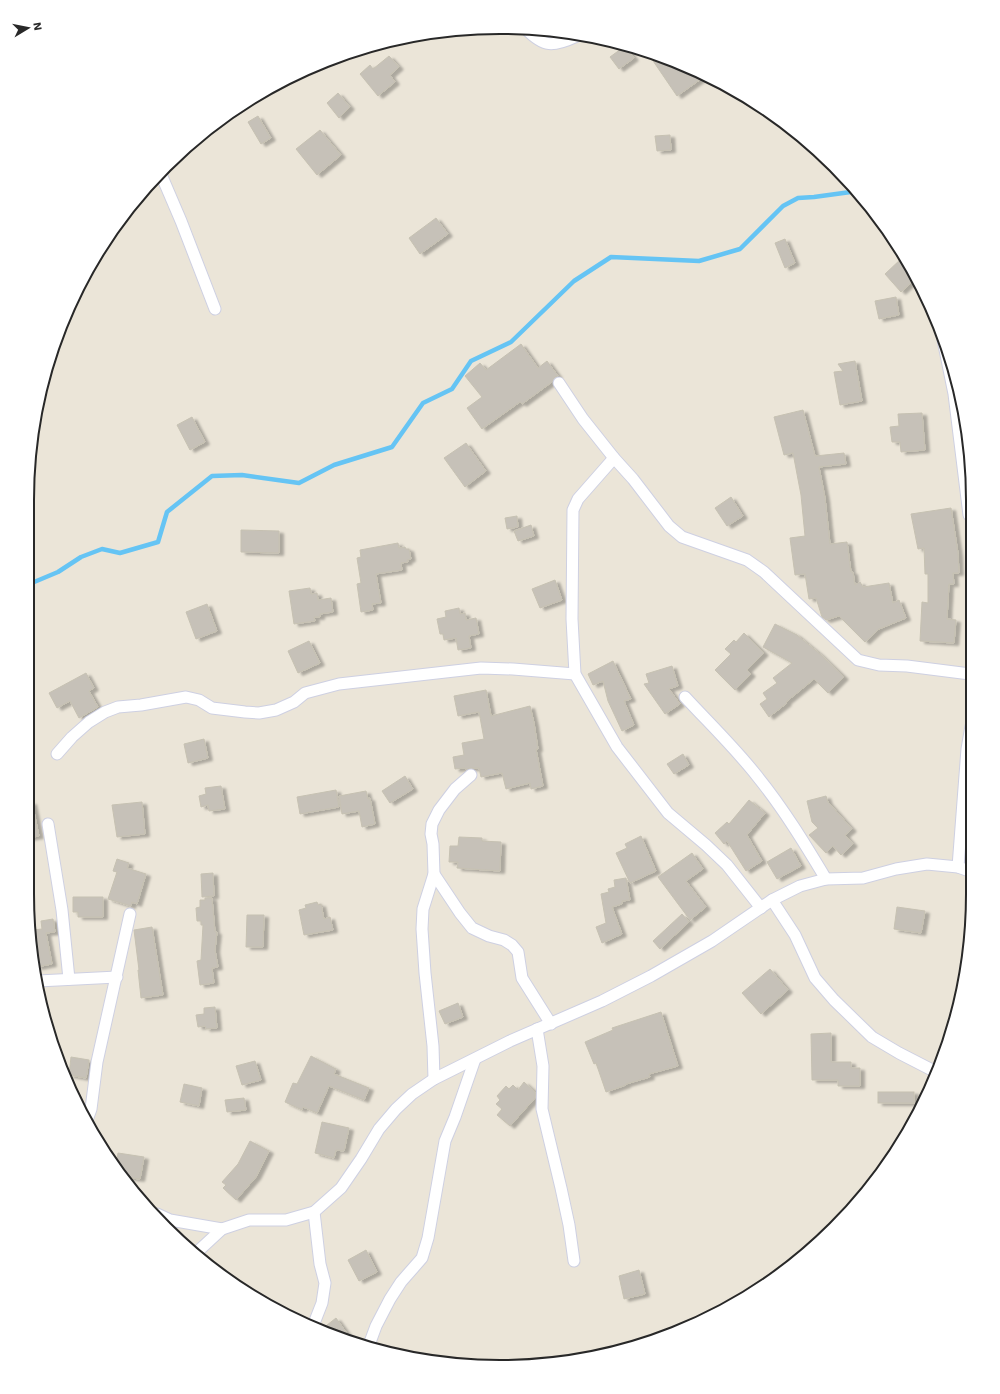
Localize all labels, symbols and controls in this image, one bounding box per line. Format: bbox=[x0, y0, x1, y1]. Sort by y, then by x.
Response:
north arrow bbox=[8, 8, 48, 48]
text: N bbox=[30, 21, 44, 31]

